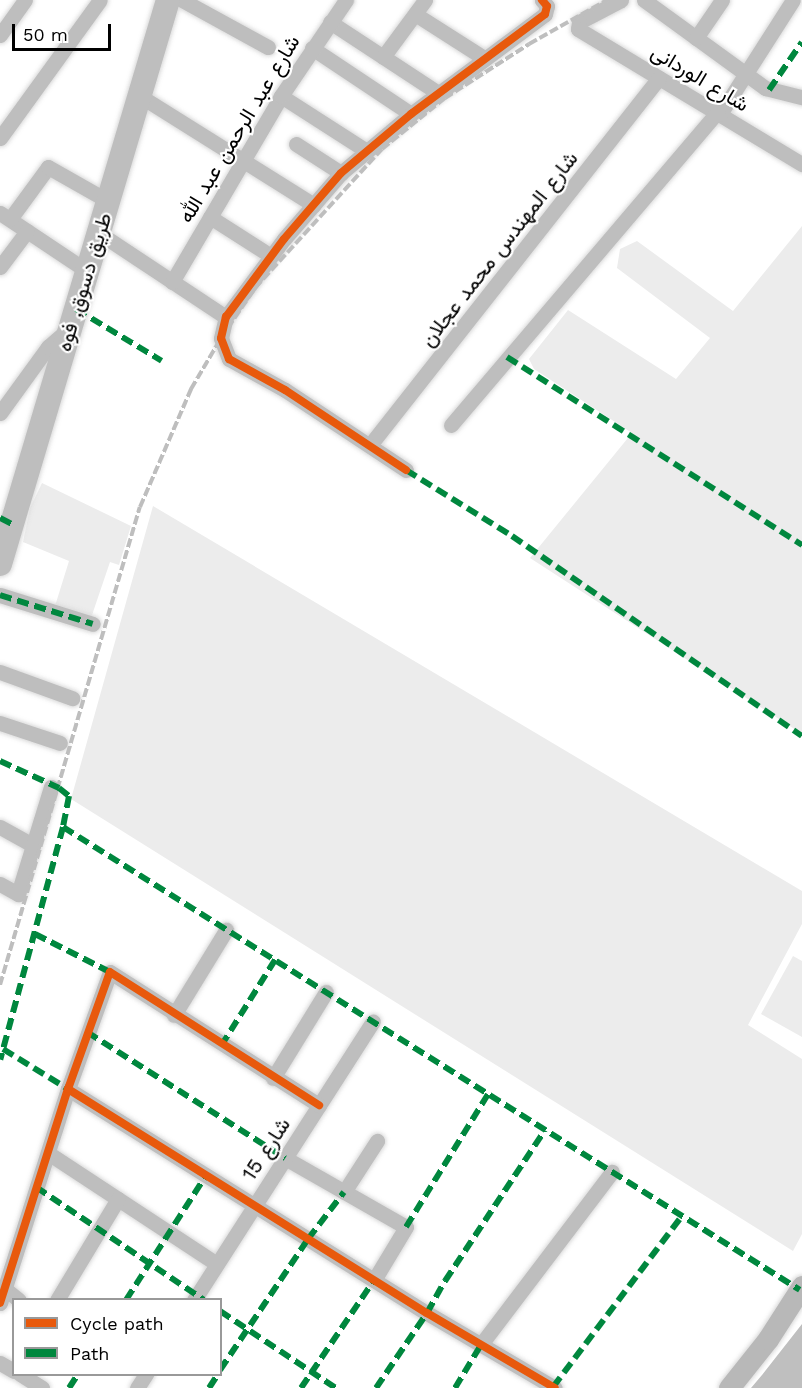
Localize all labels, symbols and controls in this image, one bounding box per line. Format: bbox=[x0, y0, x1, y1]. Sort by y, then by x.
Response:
scale bar bbox=[15, 12, 114, 50]
text: 50 m bbox=[23, 24, 68, 45]
street label: شارع عبد الرحمن عبد الله bbox=[173, 30, 305, 228]
street label: شارع الوردانى bbox=[646, 39, 754, 117]
street label: شارع المهندس محمد عجلان bbox=[415, 146, 583, 352]
street label: طريق دسوق, فوه bbox=[51, 210, 117, 354]
street label: شارع 15 bbox=[236, 1113, 296, 1185]
legend bbox=[12, 1298, 222, 1376]
text: Cycle path bbox=[70, 1313, 164, 1334]
text: Path bbox=[70, 1343, 110, 1364]

